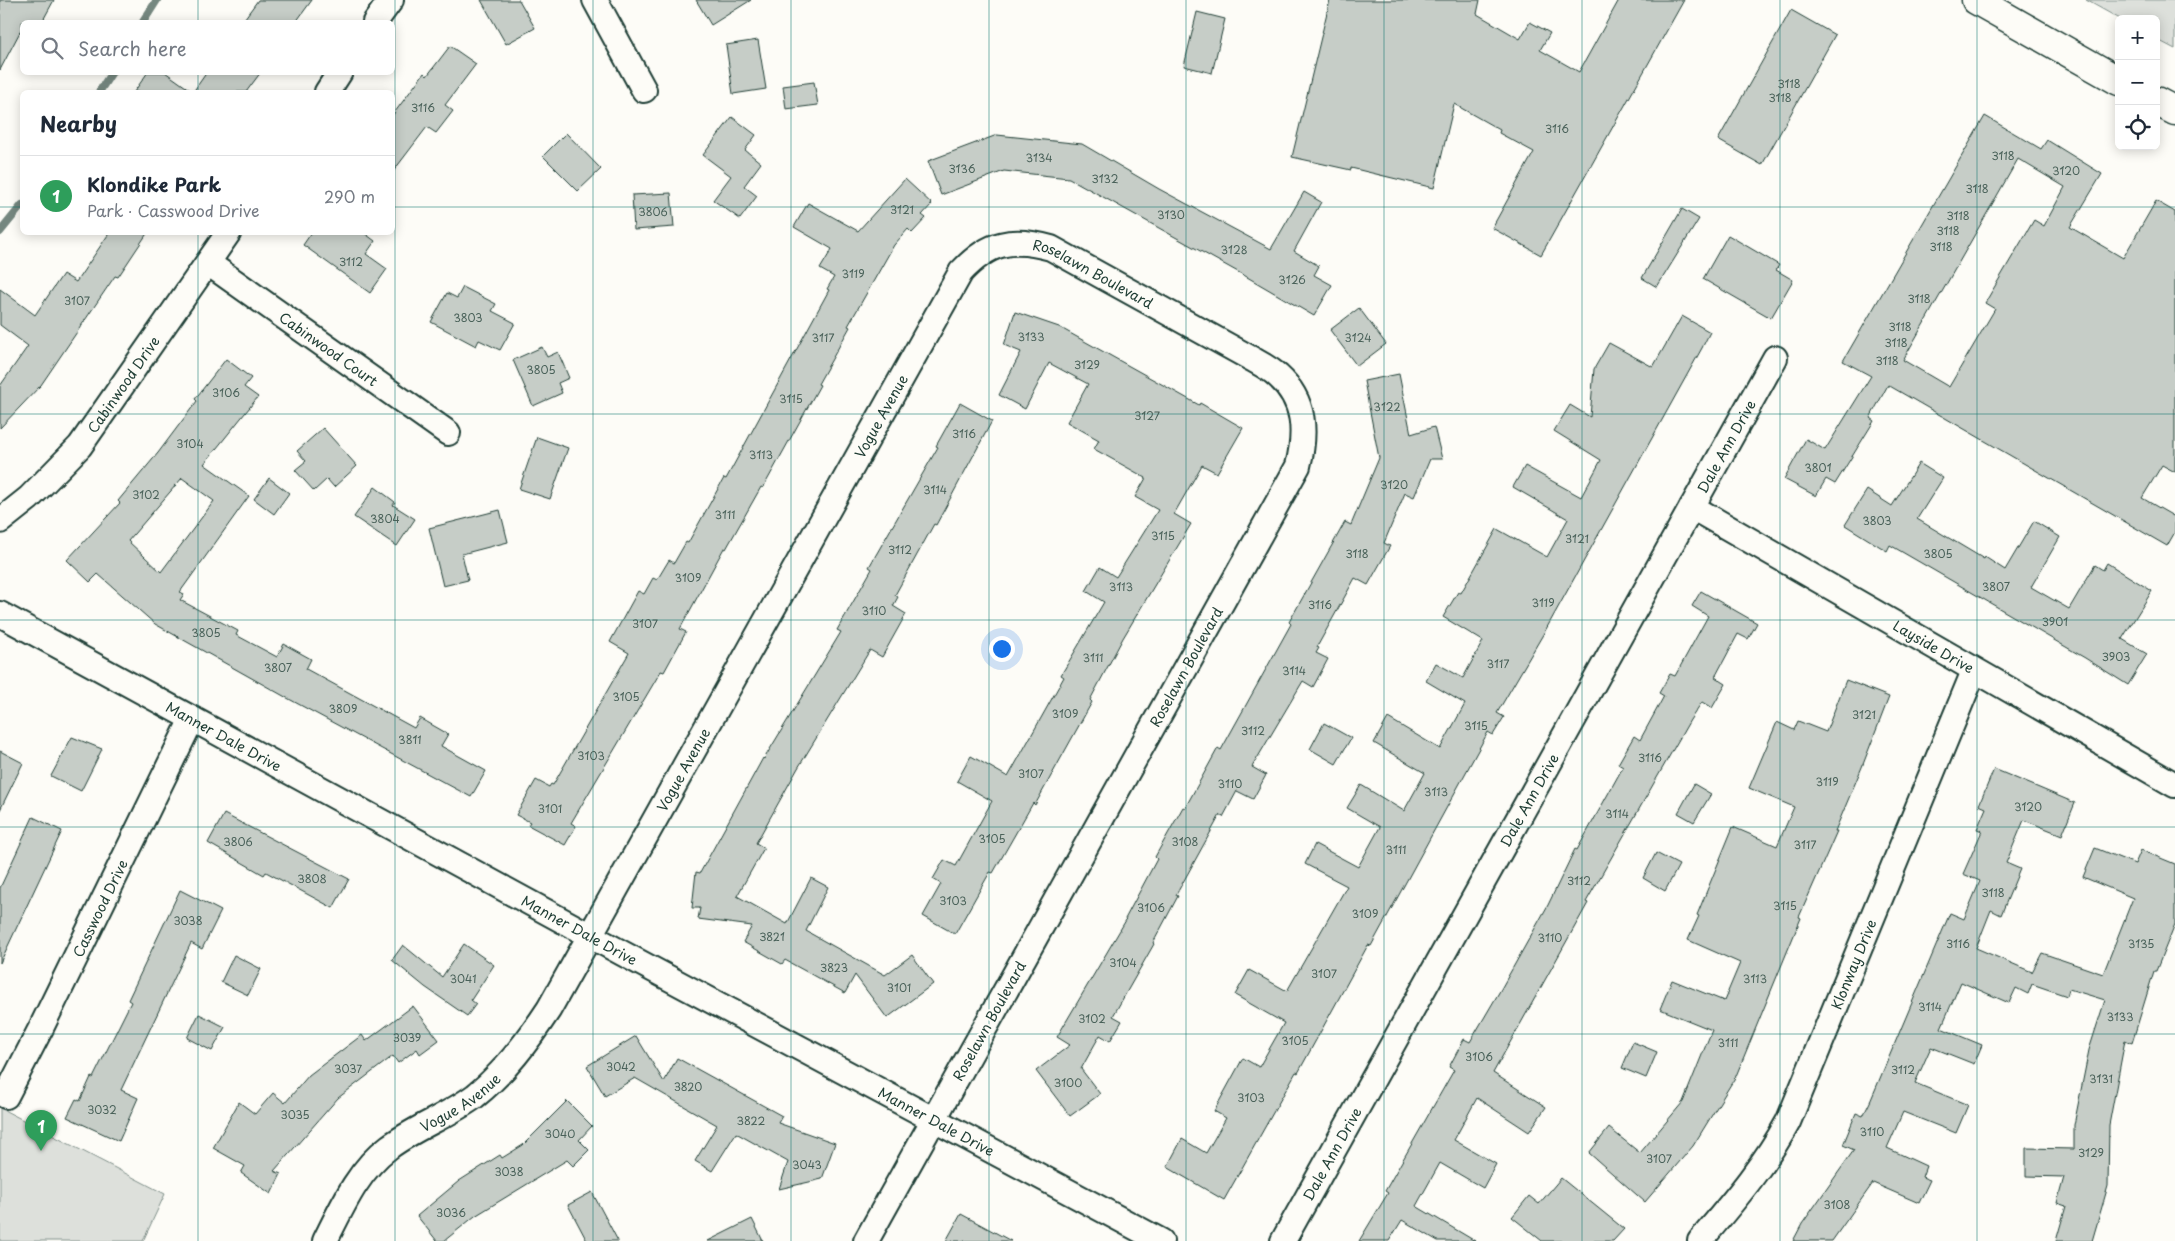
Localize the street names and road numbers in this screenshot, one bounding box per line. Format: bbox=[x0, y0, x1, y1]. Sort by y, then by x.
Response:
street label: Roselawn Boulevard bbox=[1031, 234, 1158, 313]
street label: Cabinwood Court bbox=[275, 306, 383, 391]
street label: Cabinwood Drive bbox=[82, 332, 164, 437]
street label: Vogue Avenue bbox=[849, 370, 912, 462]
street label: Dale Ann Drive bbox=[1691, 395, 1761, 497]
street label: Roselawn Boulevard bbox=[1144, 603, 1228, 731]
street label: Layside Drive bbox=[1889, 615, 1978, 678]
street label: Manner Dale Drive bbox=[162, 696, 286, 776]
street label: Vogue Avenue bbox=[651, 724, 715, 815]
street label: Dale Ann Drive bbox=[1494, 749, 1564, 850]
street label: Casswood Drive bbox=[67, 856, 132, 960]
street label: Manner Dale Drive bbox=[518, 890, 641, 970]
street label: Klonway Drive bbox=[1825, 916, 1881, 1012]
street label: Roselawn Boulevard bbox=[947, 957, 1031, 1085]
street label: Vogue Avenue bbox=[416, 1068, 505, 1136]
street label: Manner Dale Drive bbox=[875, 1081, 998, 1161]
street label: Dale Ann Drive bbox=[1297, 1103, 1366, 1204]

